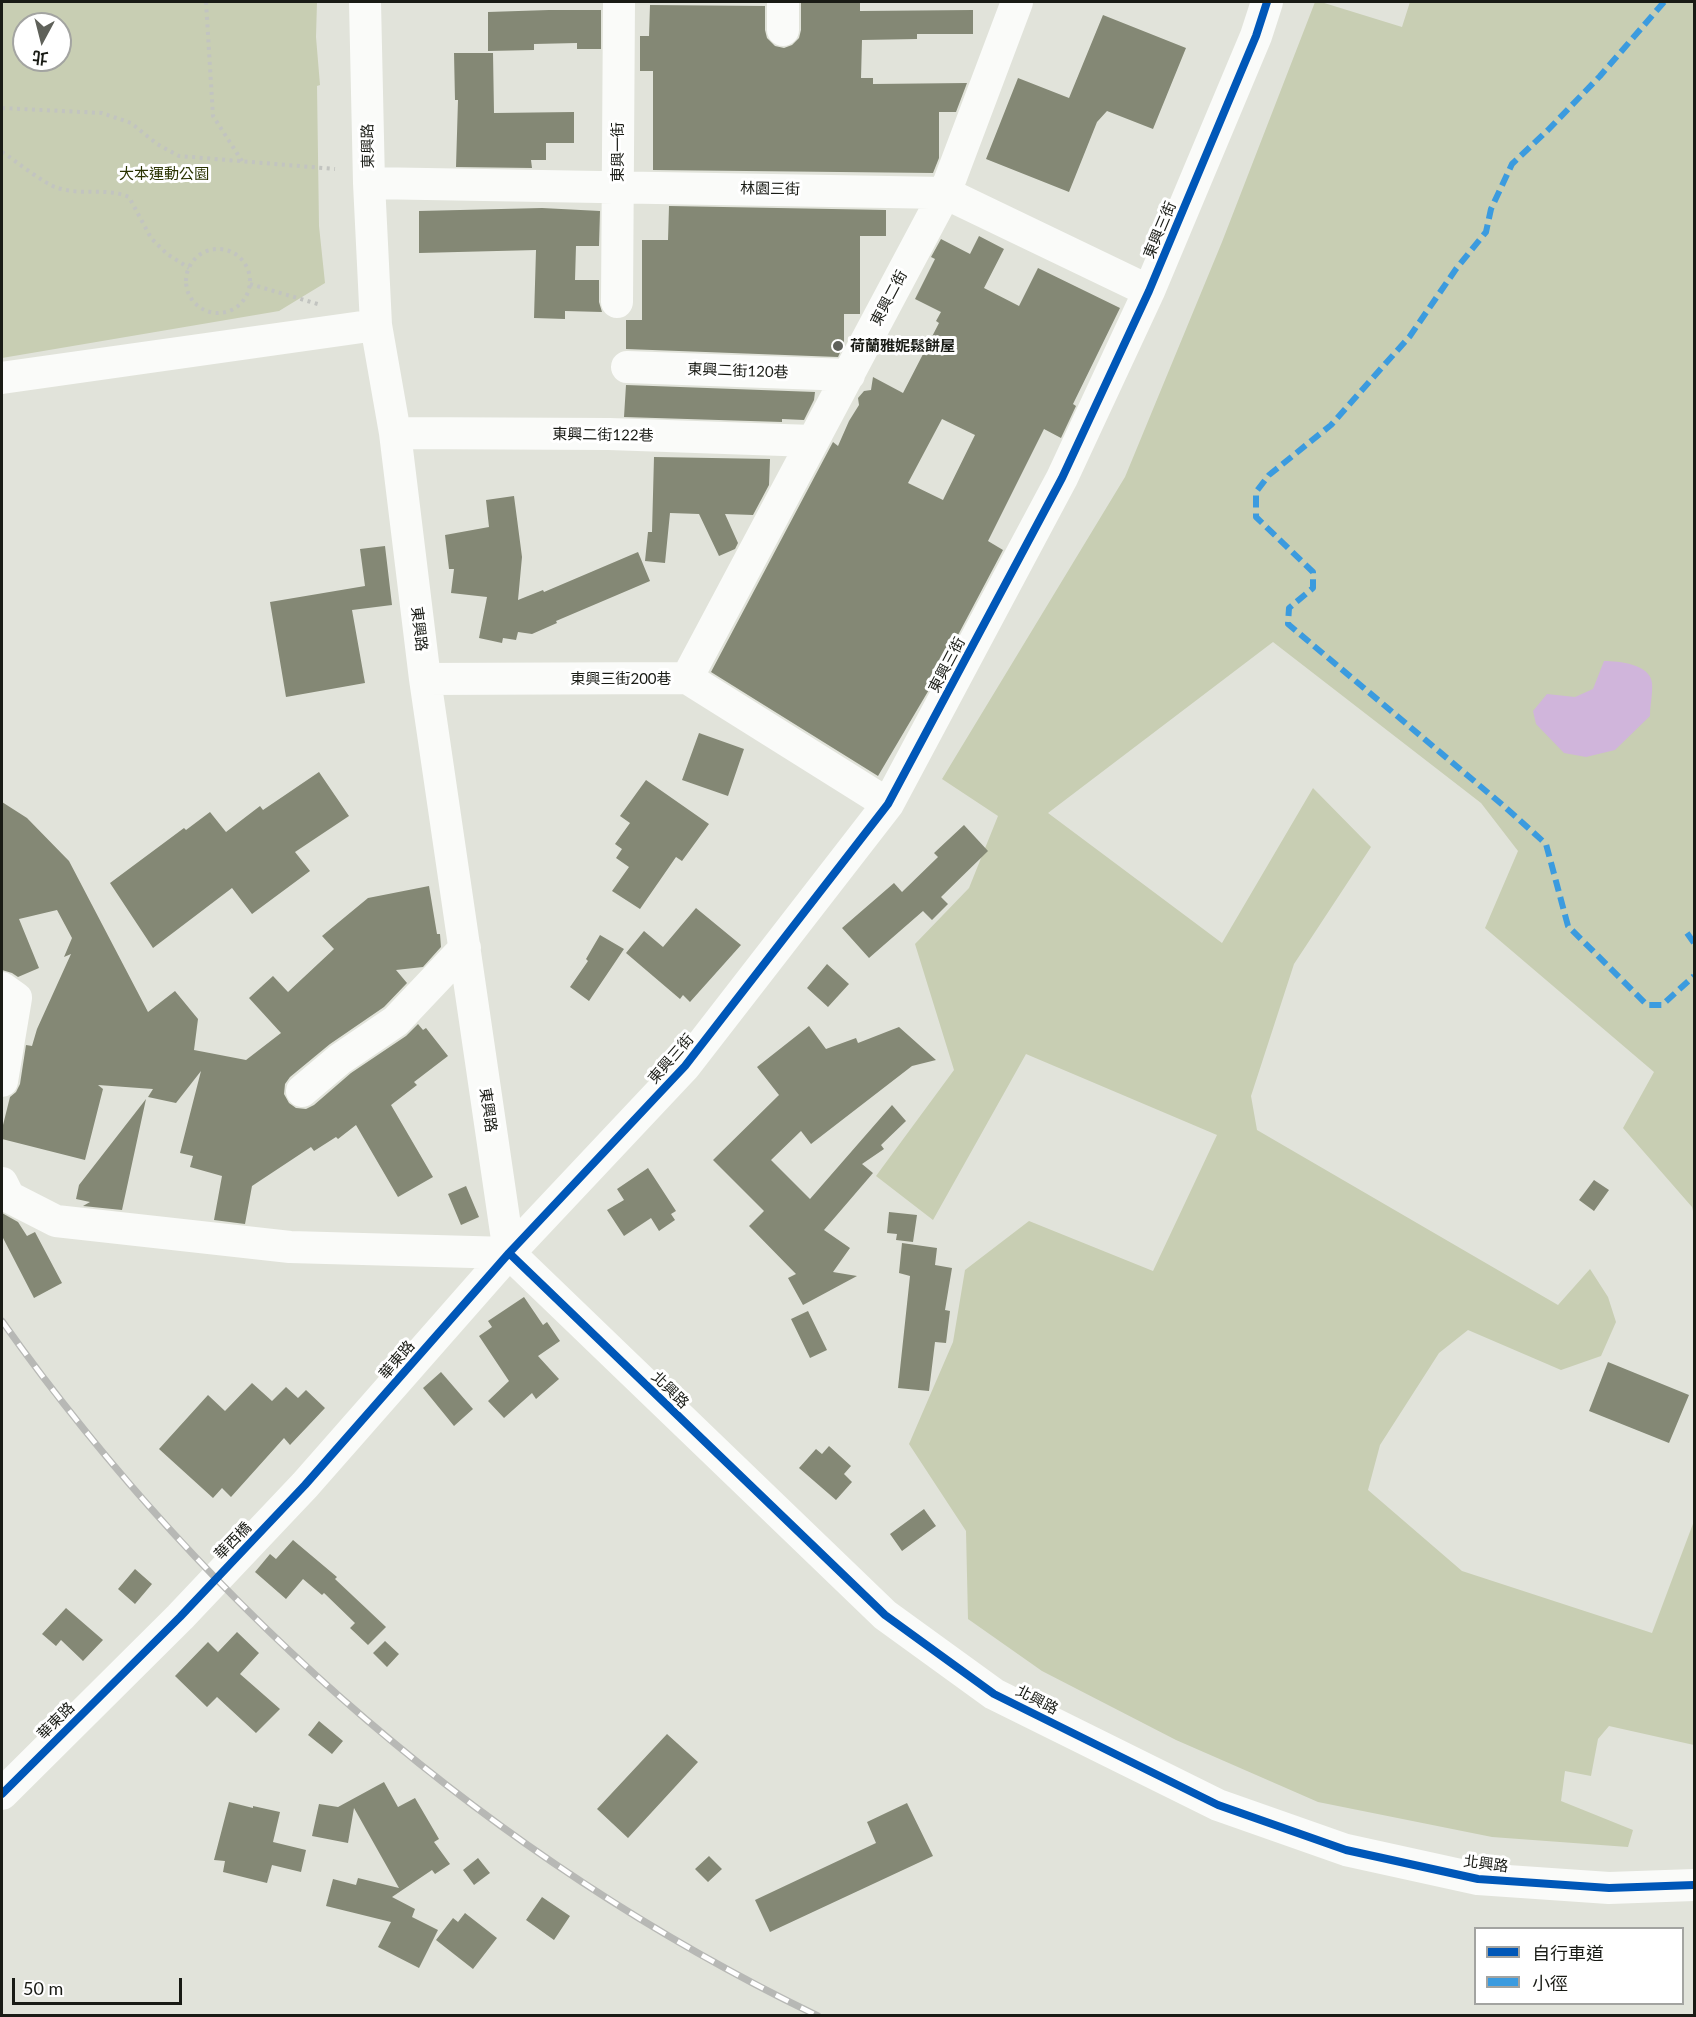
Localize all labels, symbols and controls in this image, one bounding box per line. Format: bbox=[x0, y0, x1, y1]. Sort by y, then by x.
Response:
north arrow bbox=[12, 12, 72, 72]
text: 北 bbox=[31, 48, 49, 69]
street label: 東興一街 bbox=[609, 122, 627, 182]
street label: 東興路 bbox=[359, 123, 377, 169]
park label: 大本運動公園 bbox=[119, 165, 209, 183]
street label: 林園三街 bbox=[740, 179, 800, 199]
street label: 東興三街 bbox=[1140, 199, 1180, 261]
street label: 東興二街 bbox=[867, 267, 911, 329]
place label: 荷蘭雅妮鬆餅屋 bbox=[850, 337, 955, 355]
marker: 荷蘭雅妮鬆餅屋 bbox=[831, 339, 845, 353]
street label: 東興二街120巷 bbox=[687, 360, 789, 382]
street label: 東興二街122巷 bbox=[552, 425, 654, 445]
street label: 東興路 bbox=[407, 606, 431, 652]
street label: 東興三街 bbox=[925, 634, 969, 696]
street label: 東興三街200巷 bbox=[570, 670, 672, 688]
street label: 東興三街 bbox=[645, 1030, 697, 1088]
street label: 東興路 bbox=[476, 1086, 500, 1134]
street label: 華東路 bbox=[375, 1337, 419, 1383]
street label: 北興路 bbox=[648, 1368, 692, 1412]
street label: 華西橋 bbox=[211, 1519, 255, 1563]
street label: 北興路 bbox=[1013, 1682, 1061, 1718]
street label: 華東路 bbox=[34, 1699, 78, 1743]
street label: 北興路 bbox=[1463, 1852, 1509, 1876]
legend bbox=[1474, 1927, 1684, 2005]
text: 自行車道 bbox=[1532, 1942, 1604, 1964]
scale bar bbox=[15, 1966, 184, 2004]
text: 小徑 bbox=[1532, 1972, 1568, 1994]
text: 50 m bbox=[23, 1977, 63, 1999]

